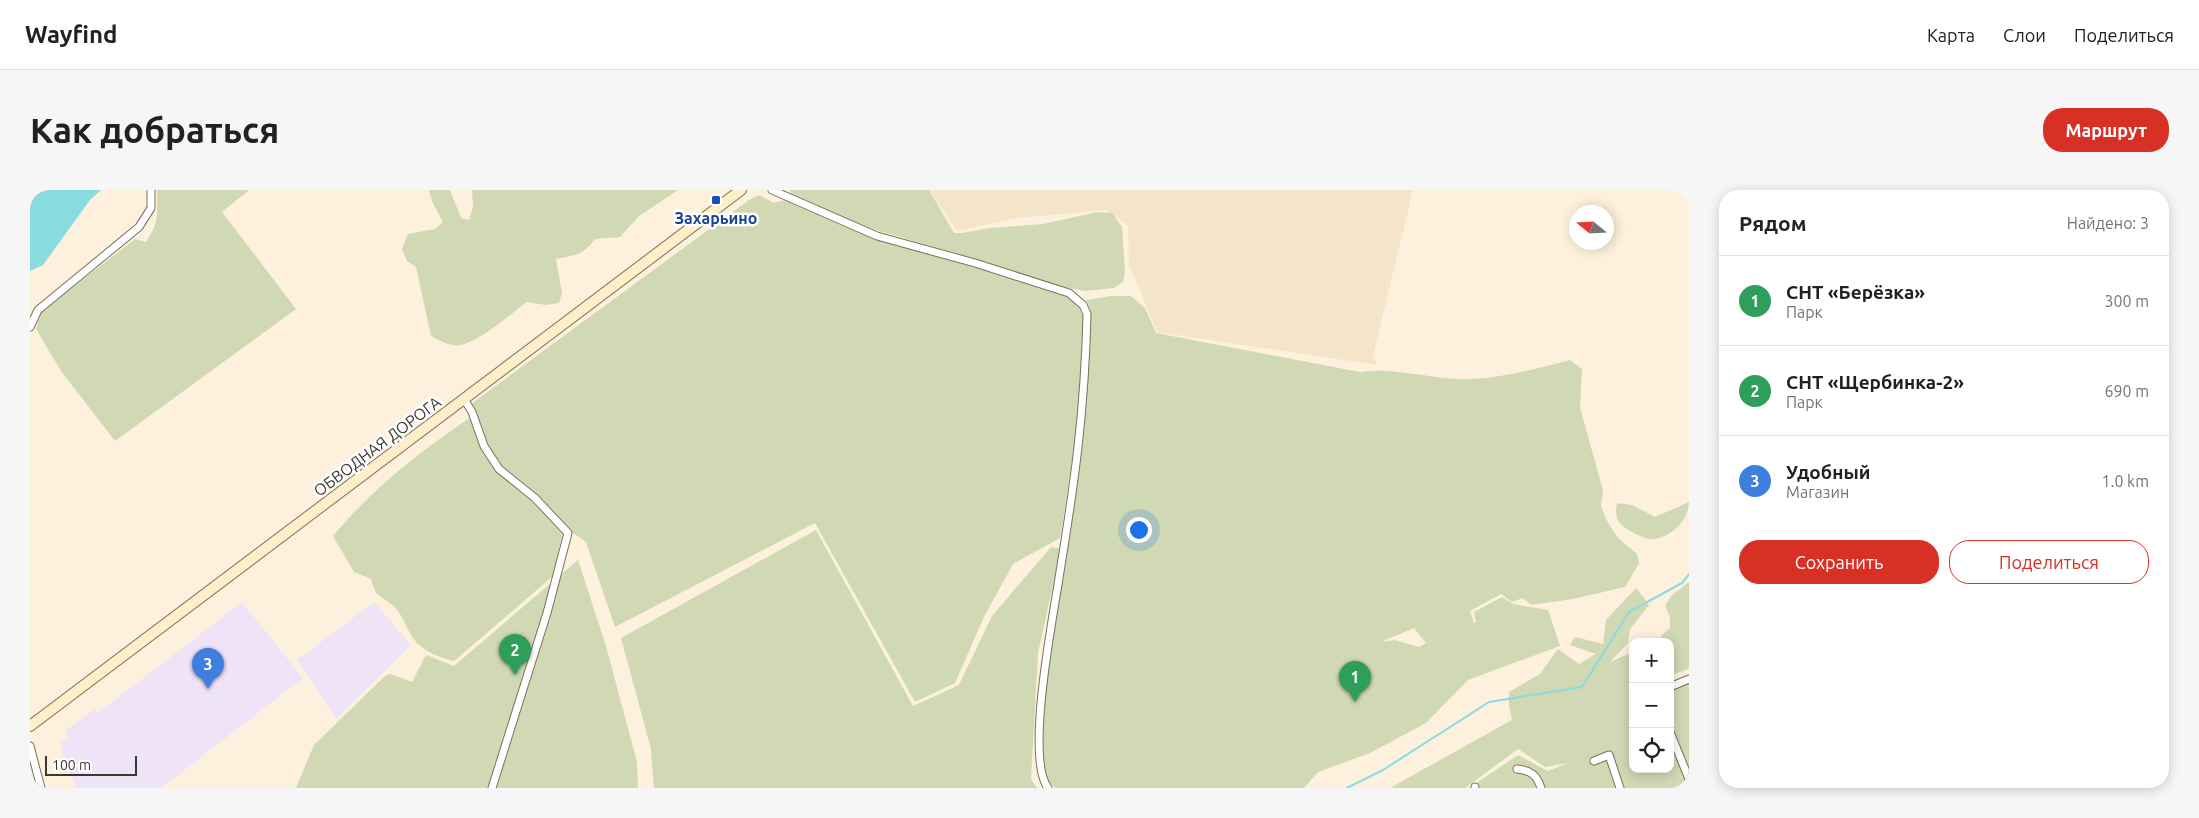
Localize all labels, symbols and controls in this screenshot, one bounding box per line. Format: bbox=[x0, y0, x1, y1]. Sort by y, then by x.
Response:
text: Wayfind bbox=[25, 21, 117, 48]
text: Карта bbox=[1927, 25, 1975, 45]
text: Слои bbox=[2003, 25, 2046, 45]
text: Поделиться bbox=[2074, 25, 2174, 45]
button: Маршрут bbox=[2043, 108, 2169, 152]
text: Как добраться bbox=[30, 110, 279, 150]
marker: Захарьино bbox=[710, 194, 722, 206]
north arrow bbox=[1569, 205, 1614, 250]
place label: Захарьино bbox=[675, 209, 757, 227]
text: Рядом bbox=[1739, 211, 1807, 235]
text: Найдено: 3 bbox=[2067, 214, 2149, 232]
text: СНТ «Берёзка» bbox=[1786, 281, 1925, 303]
text: 1 bbox=[1750, 292, 1760, 310]
text: 300 m bbox=[2104, 292, 2149, 310]
text: Парк bbox=[1786, 303, 1823, 321]
text: СНТ «Щербинка-2» bbox=[1786, 371, 1964, 393]
text: 2 bbox=[1750, 382, 1760, 400]
text: 690 m bbox=[2104, 382, 2149, 400]
street label: ОБВОДНАЯ ДОРОГА bbox=[310, 392, 444, 500]
text: Парк bbox=[1786, 393, 1823, 411]
text: Удобный bbox=[1786, 461, 1870, 483]
text: 3 bbox=[1750, 472, 1760, 490]
text: 1.0 km bbox=[2101, 472, 2149, 490]
text: Магазин bbox=[1786, 483, 1849, 501]
your location bbox=[1126, 517, 1152, 543]
button: Сохранить bbox=[1739, 540, 1939, 584]
button: Поделиться bbox=[1949, 540, 2149, 584]
pin: 2 bbox=[499, 634, 531, 675]
map controls bbox=[1629, 638, 1674, 773]
button: + bbox=[1629, 638, 1674, 683]
pin: 3 bbox=[192, 648, 224, 689]
pin: 1 bbox=[1339, 661, 1371, 702]
button: − bbox=[1629, 683, 1674, 728]
button: locate bbox=[1629, 728, 1674, 773]
scale bar bbox=[45, 753, 138, 776]
text: 100 m bbox=[52, 757, 91, 773]

